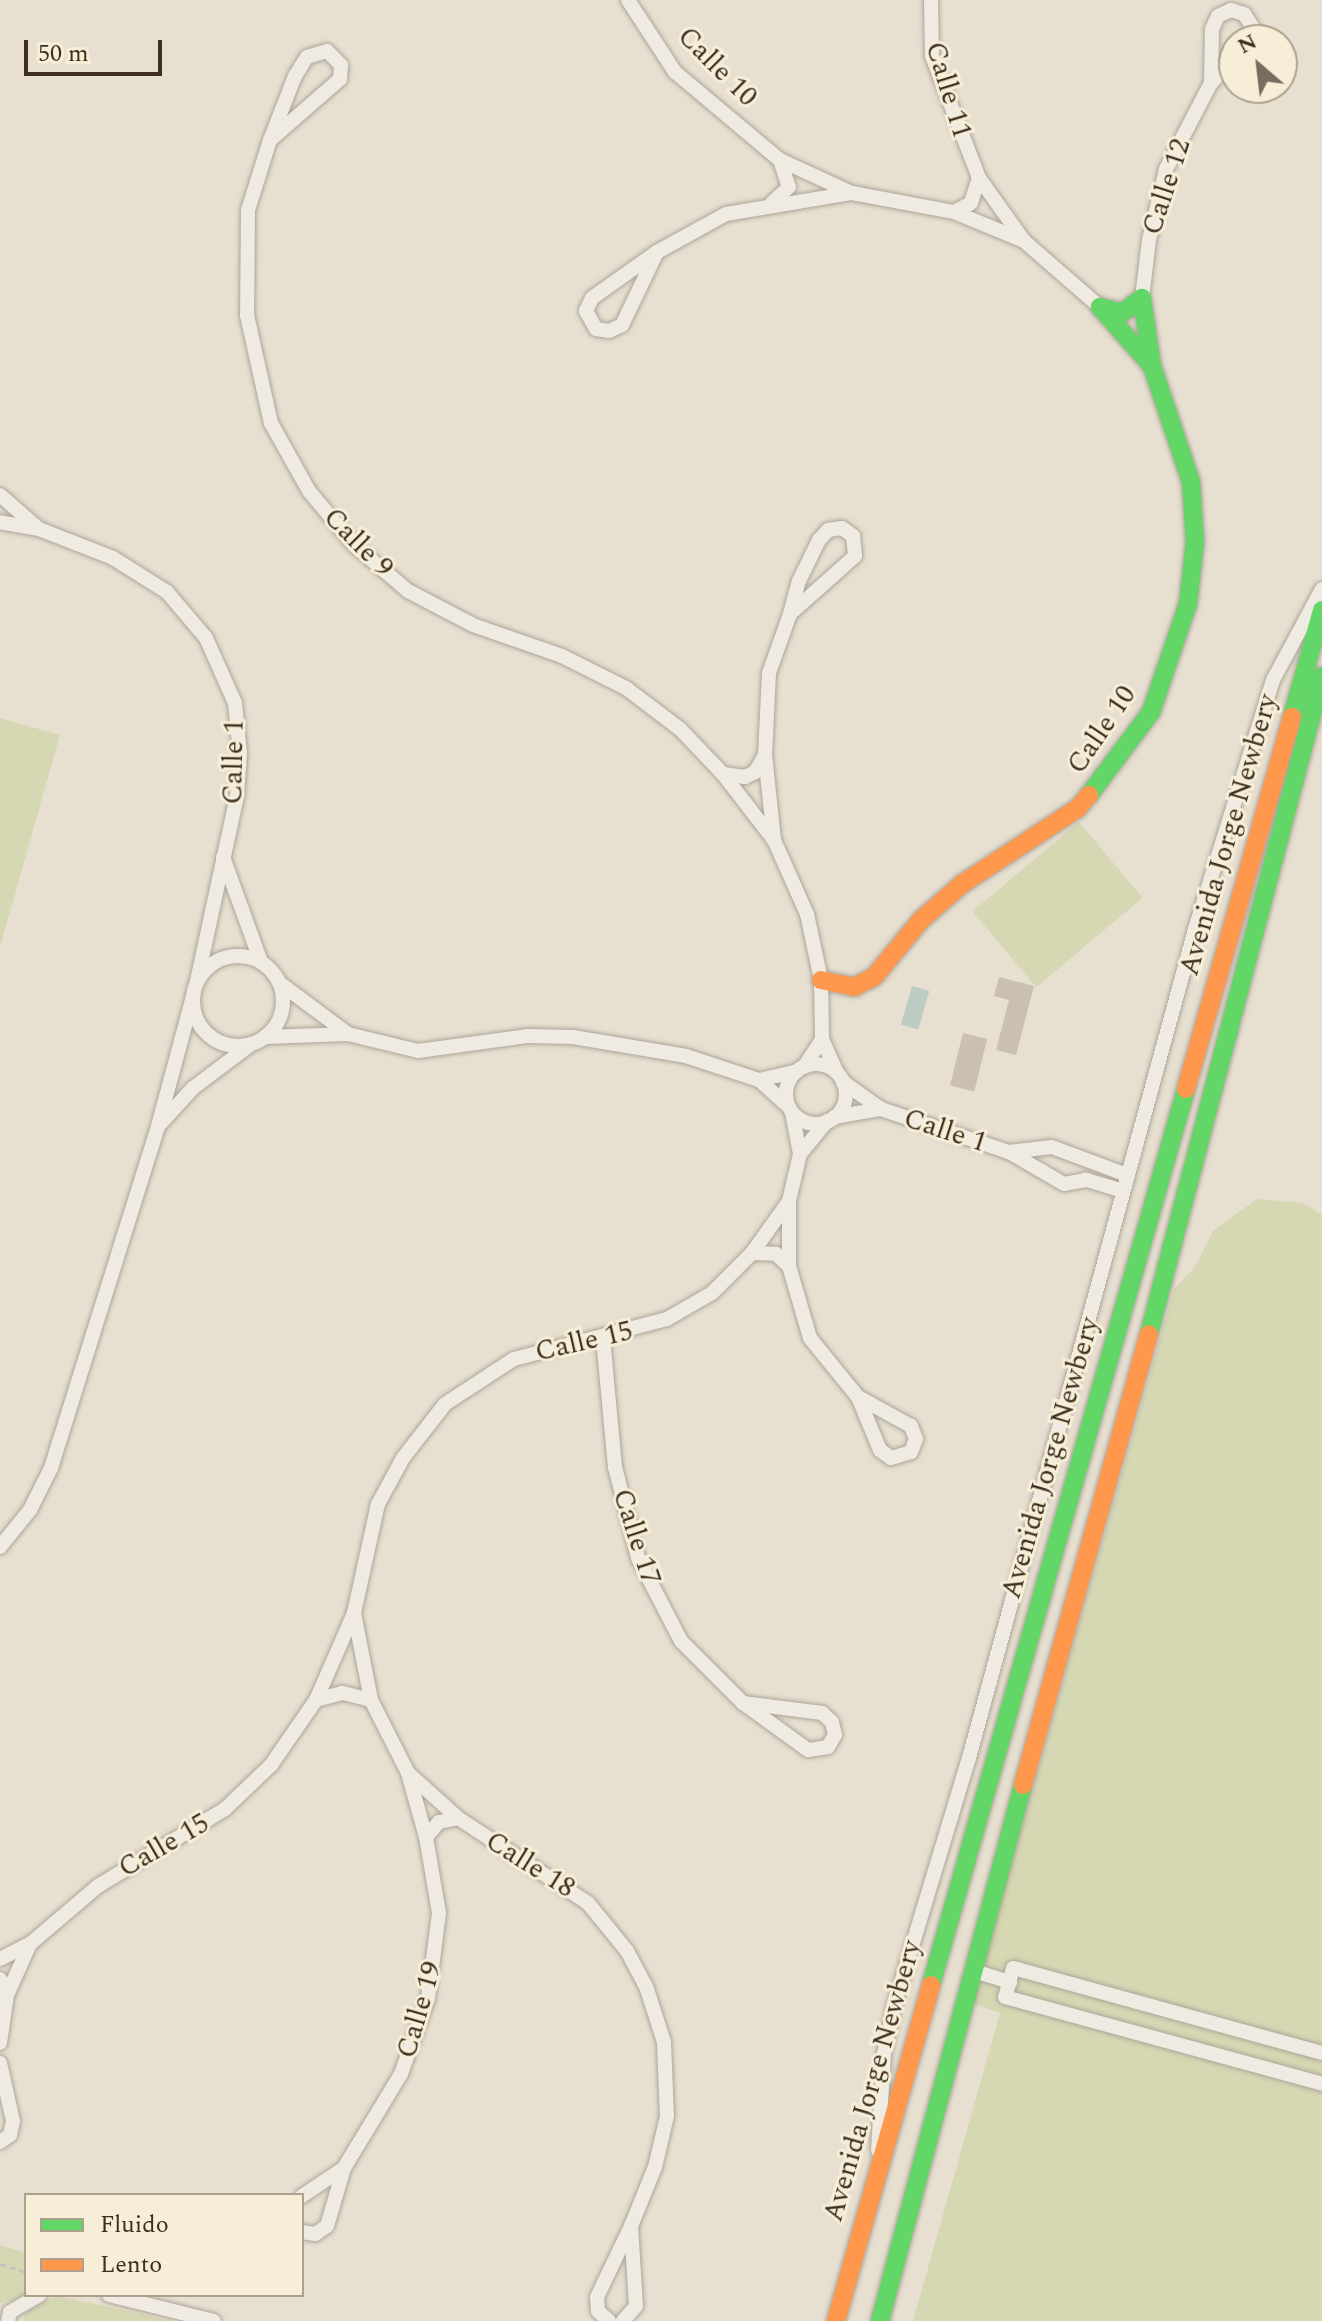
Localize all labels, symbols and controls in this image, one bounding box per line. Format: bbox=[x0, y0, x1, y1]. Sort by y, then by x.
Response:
street label: Calle 10 bbox=[670, 20, 764, 114]
scale bar bbox=[28, 24, 166, 74]
north arrow bbox=[1218, 24, 1298, 104]
text: N bbox=[1232, 25, 1263, 63]
text: 50 m bbox=[38, 36, 89, 72]
street label: Calle 11 bbox=[917, 38, 979, 142]
street label: Calle 12 bbox=[1136, 135, 1198, 239]
street label: Calle 9 bbox=[316, 501, 400, 585]
street label: Calle 10 bbox=[1060, 680, 1144, 780]
street label: Avenida Jorge Newbery bbox=[1173, 690, 1285, 980]
street label: Calle 1 bbox=[216, 719, 252, 805]
street label: Calle 1 bbox=[899, 1102, 991, 1160]
street label: Avenida Jorge Newbery bbox=[995, 1313, 1107, 1603]
street label: Calle 15 bbox=[532, 1315, 636, 1369]
street label: Calle 17 bbox=[605, 1485, 667, 1589]
street label: Calle 15 bbox=[113, 1807, 215, 1885]
street label: Calle 18 bbox=[479, 1825, 581, 1905]
street label: Avenida Jorge Newbery bbox=[817, 1936, 929, 2226]
street label: Calle 19 bbox=[390, 1958, 450, 2062]
legend bbox=[24, 2193, 304, 2297]
text: Fluido bbox=[100, 2207, 169, 2243]
text: Lento bbox=[100, 2247, 162, 2283]

